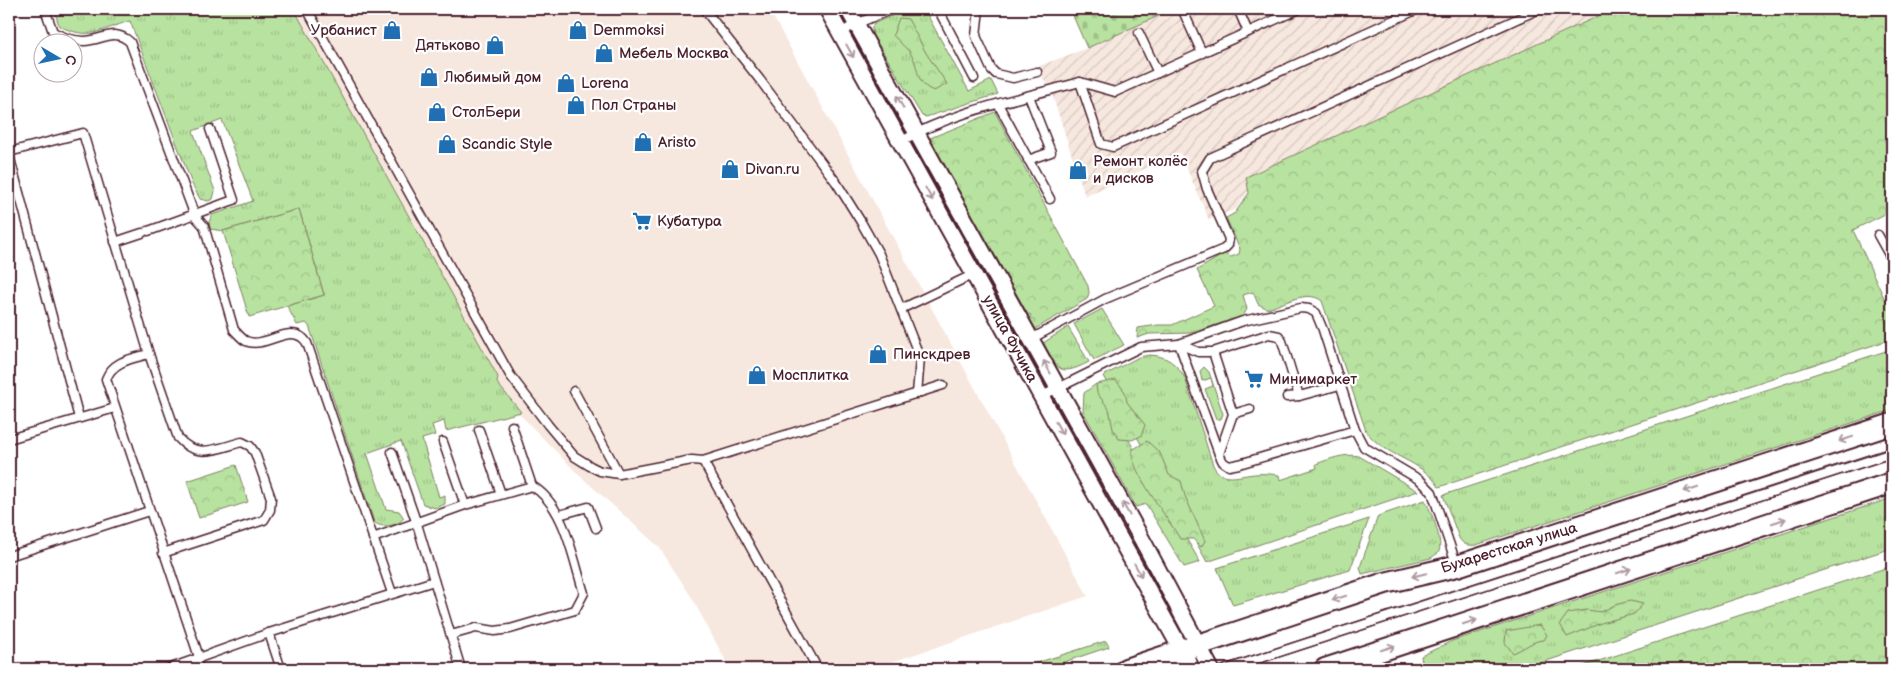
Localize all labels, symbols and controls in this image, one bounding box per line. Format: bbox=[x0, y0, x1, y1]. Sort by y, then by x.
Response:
shop icon: Урбанист bbox=[381, 19, 403, 41]
shop icon: Demmoksi bbox=[567, 19, 589, 41]
place label: Урбанист bbox=[310, 21, 377, 40]
place label: Demmoksi bbox=[593, 21, 664, 40]
north arrow bbox=[32, 32, 82, 82]
shop icon: Дятьково bbox=[484, 34, 506, 56]
place label: Дятьково bbox=[415, 36, 480, 55]
shop icon: Мебель Москва bbox=[593, 42, 615, 64]
place label: Мебель Москва bbox=[619, 44, 729, 63]
one-way arrow bbox=[846, 44, 856, 58]
text: С bbox=[61, 54, 80, 66]
shop icon: Любимый дом bbox=[418, 66, 440, 88]
place label: Любимый дом bbox=[443, 68, 541, 87]
shop icon: Lorena bbox=[555, 72, 577, 94]
place label: Lorena bbox=[581, 74, 629, 93]
shop icon: Пол Страны bbox=[565, 94, 587, 116]
place label: Пол Страны bbox=[591, 96, 676, 115]
one-way arrow bbox=[895, 96, 905, 110]
shop icon: СтолБери bbox=[426, 101, 448, 123]
place label: СтолБери bbox=[452, 103, 521, 122]
shop icon: Aristo bbox=[632, 131, 654, 153]
shop icon: Scandic Style bbox=[436, 133, 458, 155]
place label: Aristo bbox=[658, 133, 696, 152]
place label: Scandic Style bbox=[462, 135, 553, 154]
place label: Ремонт колёс и дисков bbox=[1093, 152, 1188, 188]
shop icon: Divan.ru bbox=[719, 158, 741, 180]
shop icon: Ремонт колёс и дисков bbox=[1067, 159, 1089, 181]
place label: Divan.ru bbox=[745, 160, 800, 179]
one-way arrow bbox=[924, 186, 934, 201]
supermarket icon: Кубатура bbox=[631, 210, 653, 232]
place label: Кубатура bbox=[657, 212, 722, 231]
street label: улица Фучика bbox=[978, 292, 1042, 386]
shop icon: Пинскдрев bbox=[867, 343, 889, 365]
place label: Пинскдрев bbox=[893, 345, 970, 364]
one-way arrow bbox=[1041, 361, 1051, 375]
shop icon: Мосплитка bbox=[746, 364, 768, 386]
place label: Мосплитка bbox=[772, 366, 849, 385]
supermarket icon: Минимаркет bbox=[1243, 368, 1265, 390]
place label: Минимаркет bbox=[1269, 370, 1357, 389]
one-way arrow bbox=[1054, 420, 1064, 435]
one-way arrow bbox=[1838, 435, 1854, 445]
one-way arrow bbox=[1684, 485, 1700, 495]
one-way arrow bbox=[1120, 503, 1130, 517]
one-way arrow bbox=[1771, 516, 1786, 525]
street label: Бухарестская улица bbox=[1439, 518, 1580, 578]
one-way arrow bbox=[1133, 562, 1143, 577]
one-way arrow bbox=[1616, 566, 1632, 576]
one-way arrow bbox=[1412, 571, 1428, 580]
one-way arrow bbox=[1332, 594, 1347, 603]
one-way arrow bbox=[1462, 616, 1478, 626]
one-way arrow bbox=[1380, 643, 1396, 653]

